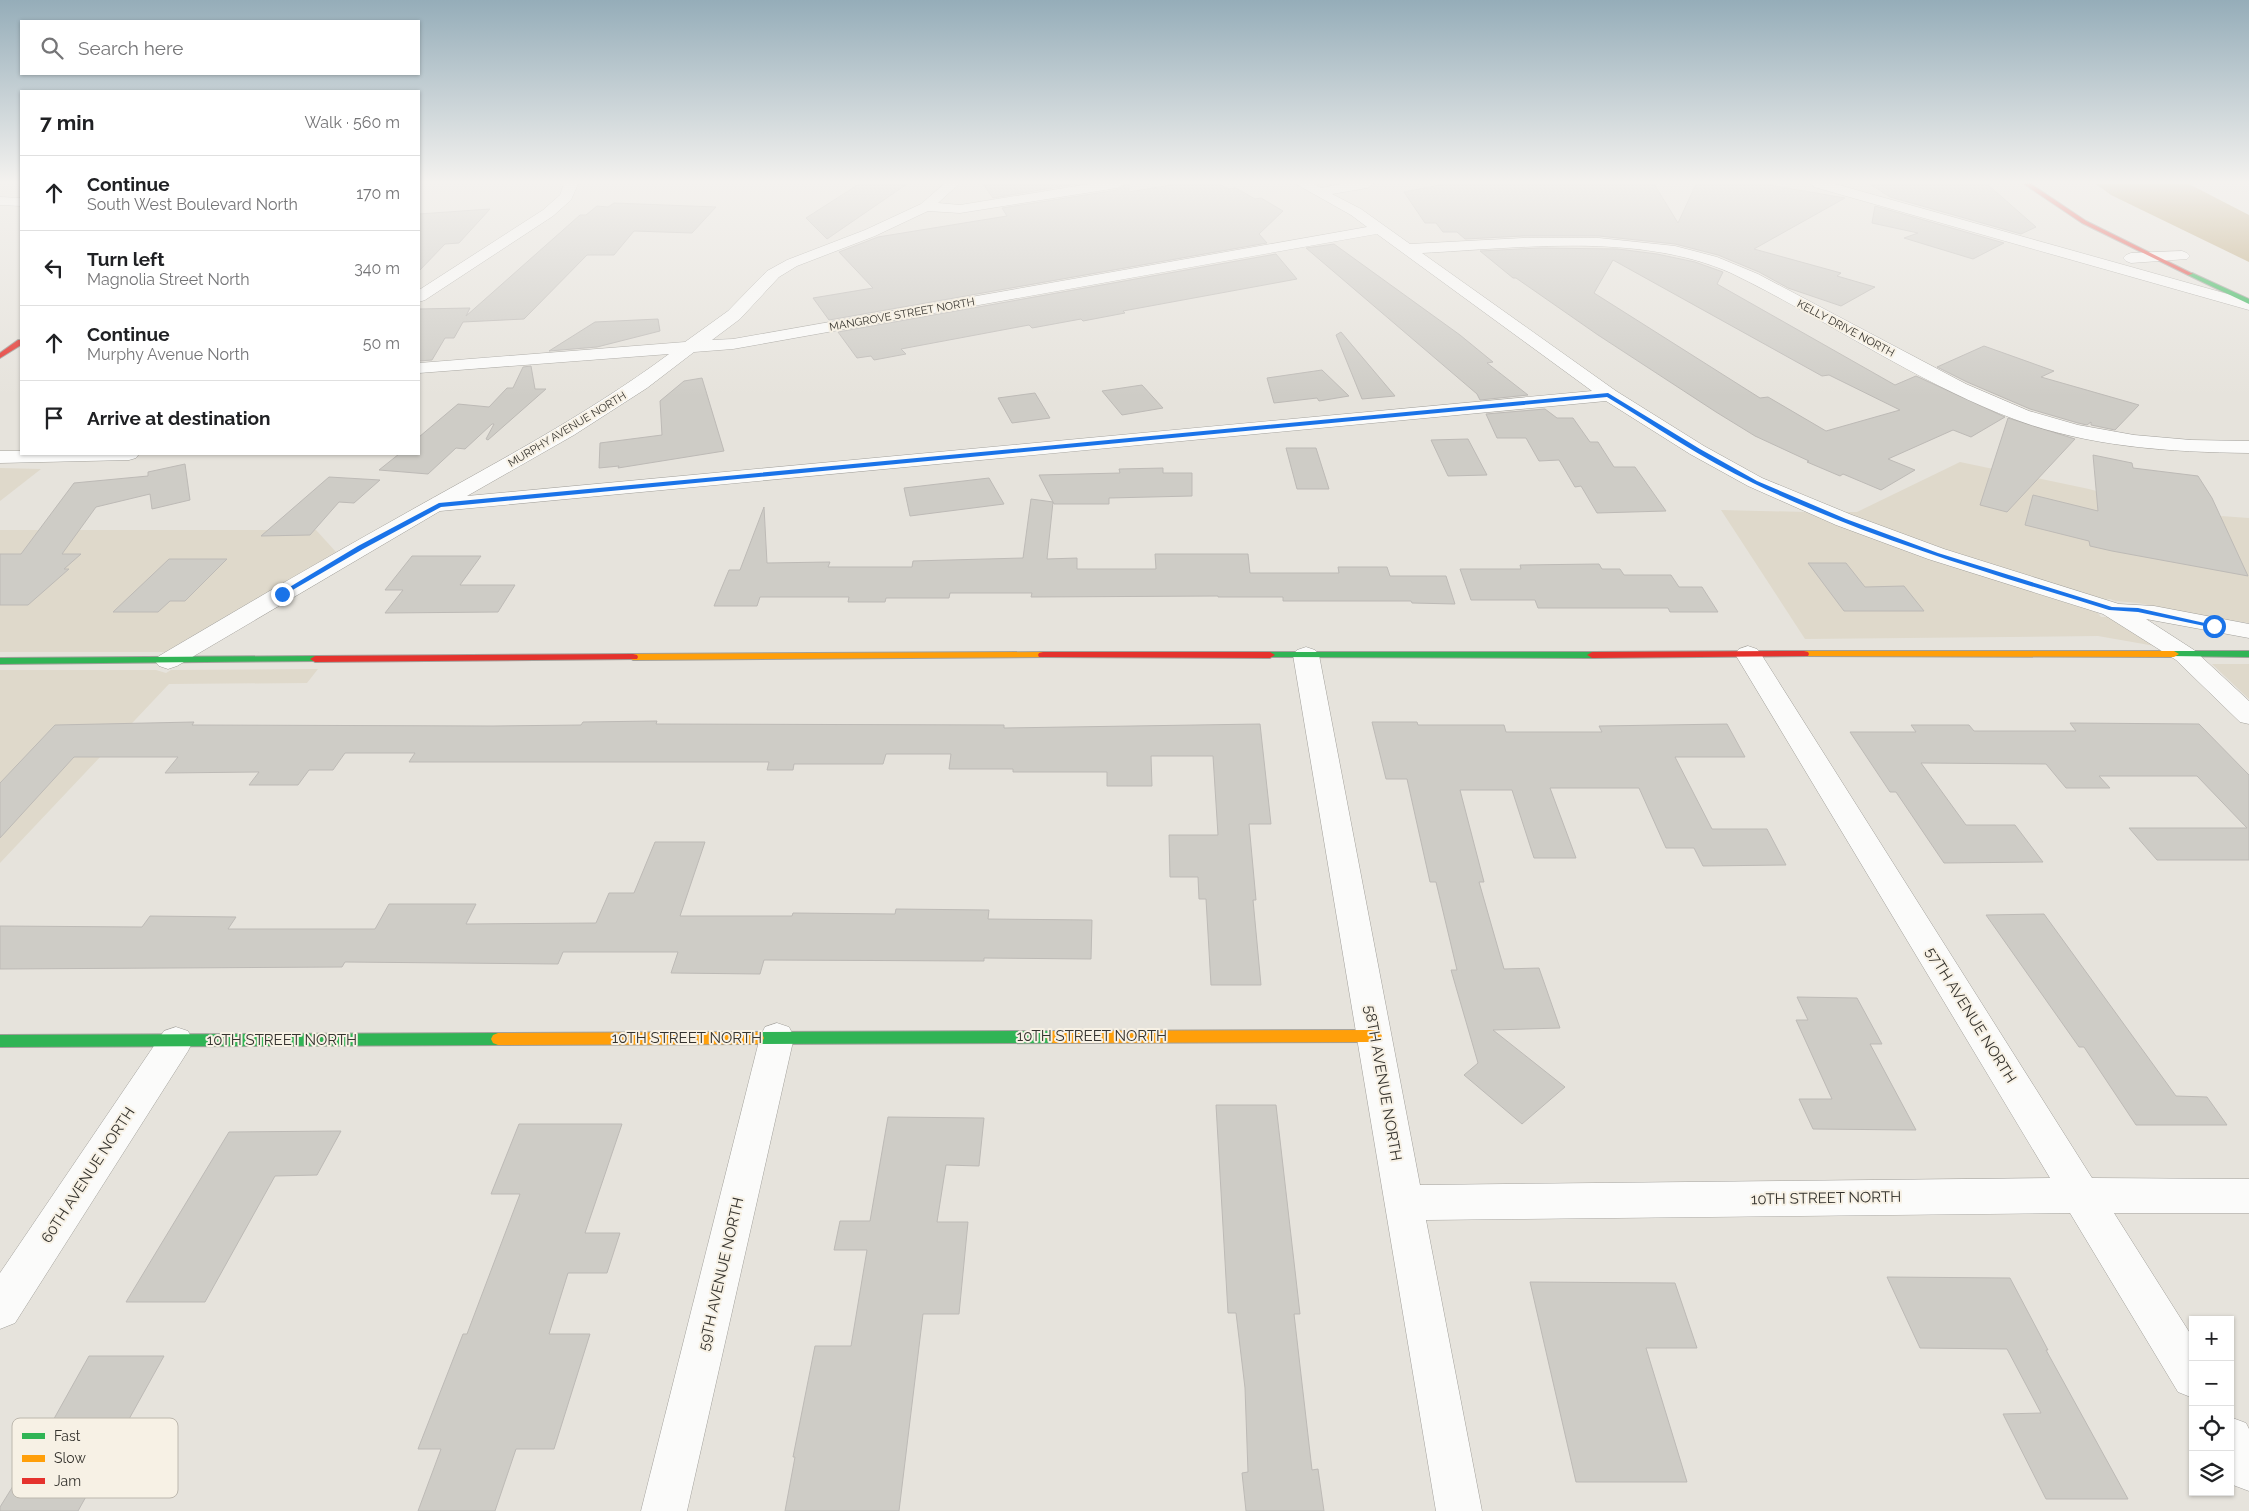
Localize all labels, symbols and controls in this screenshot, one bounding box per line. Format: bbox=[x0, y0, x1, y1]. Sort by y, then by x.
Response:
search box bbox=[20, 20, 420, 75]
icon: search bbox=[38, 34, 66, 62]
text: Search here bbox=[78, 37, 184, 59]
text: 7 min bbox=[40, 110, 94, 135]
text: Walk · 560 m bbox=[304, 113, 400, 132]
text: Continue bbox=[87, 173, 170, 195]
icon: ahead bbox=[40, 179, 68, 207]
text: 170 m bbox=[356, 184, 400, 203]
text: South West Boulevard North bbox=[87, 195, 298, 214]
text: Turn left bbox=[87, 248, 164, 270]
icon: left bbox=[40, 254, 68, 282]
text: 340 m bbox=[354, 259, 400, 278]
text: Magnolia Street North bbox=[87, 270, 250, 289]
street label: MANGROVE STREET NORTH bbox=[828, 295, 976, 334]
street label: KELLY DRIVE NORTH bbox=[1795, 297, 1897, 360]
text: Continue bbox=[87, 323, 170, 345]
icon: ahead bbox=[40, 329, 68, 357]
text: 50 m bbox=[363, 334, 400, 353]
text: Murphy Avenue North bbox=[87, 345, 249, 364]
street label: MURPHY AVENUE NORTH bbox=[506, 389, 629, 470]
icon: arrive bbox=[40, 404, 68, 432]
text: Arrive at destination bbox=[87, 407, 271, 429]
route end bbox=[271, 583, 294, 606]
route start bbox=[2203, 615, 2226, 638]
street label: 57TH AVENUE NORTH bbox=[1922, 944, 2020, 1086]
street label: 58TH AVENUE NORTH bbox=[1360, 1004, 1406, 1162]
street label: 10TH STREET NORTH bbox=[1017, 1027, 1167, 1045]
street label: 10TH STREET NORTH bbox=[612, 1029, 762, 1047]
street label: 10TH STREET NORTH bbox=[207, 1031, 357, 1049]
street label: 60TH AVENUE NORTH bbox=[37, 1104, 139, 1246]
street label: 10TH STREET NORTH bbox=[1751, 1188, 1901, 1208]
street label: 59TH AVENUE NORTH bbox=[695, 1196, 747, 1352]
map controls bbox=[2189, 1316, 2234, 1496]
button: + bbox=[2189, 1316, 2234, 1361]
button: − bbox=[2189, 1361, 2234, 1406]
button: locate bbox=[2189, 1406, 2234, 1451]
legend bbox=[12, 1418, 178, 1498]
text: Fast bbox=[54, 1428, 81, 1444]
text: Slow bbox=[54, 1450, 86, 1466]
button: layers bbox=[2189, 1451, 2234, 1496]
text: Jam bbox=[54, 1473, 81, 1489]

